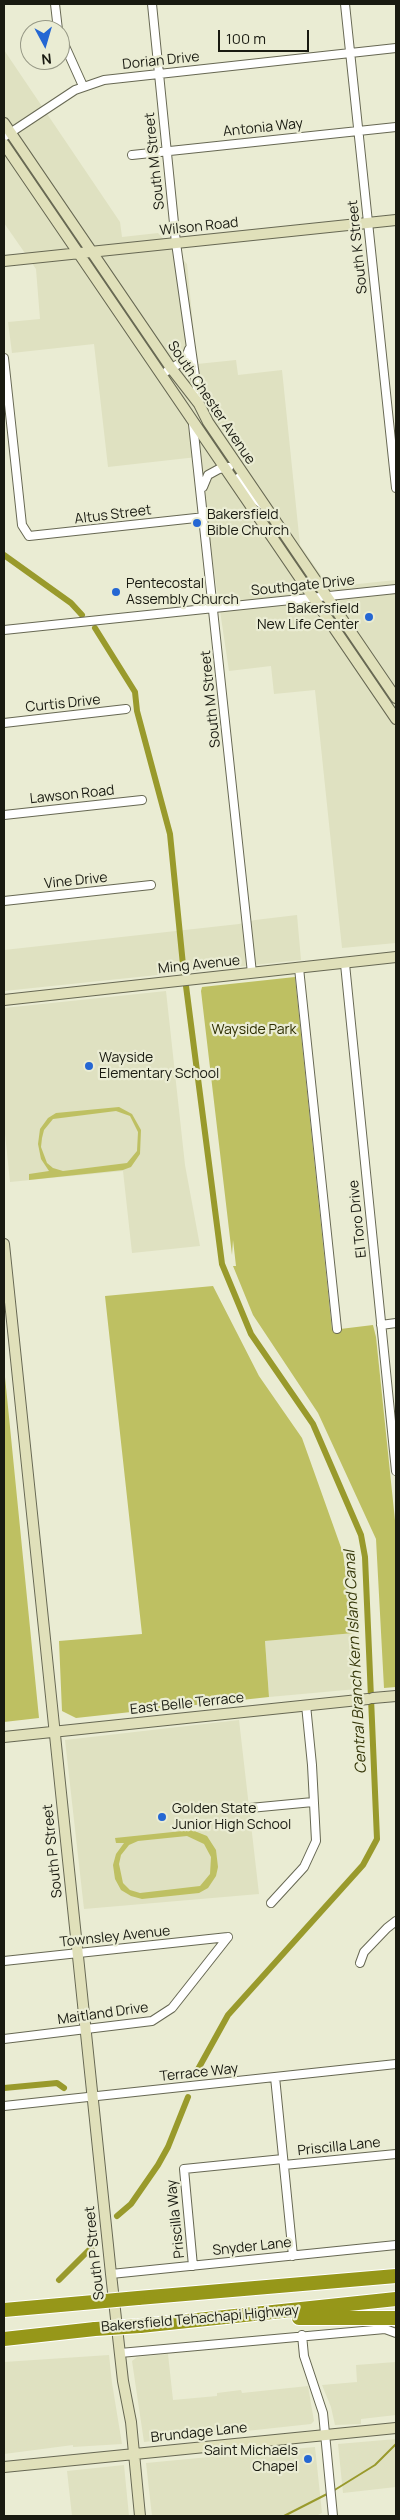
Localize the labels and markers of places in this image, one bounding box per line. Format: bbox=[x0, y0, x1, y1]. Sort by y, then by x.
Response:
place label: Bakersfield Bible Church bbox=[207, 507, 289, 540]
marker: Bakersfield Bible Church bbox=[191, 517, 203, 529]
place label: Pentecostal Assembly Church bbox=[126, 576, 239, 608]
marker: Pentecostal Assembly Church bbox=[110, 586, 122, 598]
place label: Bakersfield New Life Center bbox=[257, 601, 359, 634]
marker: Bakersfield New Life Center bbox=[363, 611, 375, 623]
place label: Wayside Elementary School bbox=[99, 1050, 219, 1082]
marker: Wayside Elementary School bbox=[83, 1060, 95, 1072]
place label: Golden State Junior High School bbox=[172, 1801, 291, 1834]
marker: Golden State Junior High School bbox=[156, 1811, 168, 1823]
place label: Saint Michaels Chapel bbox=[204, 2443, 298, 2476]
marker: Saint Michaels Chapel bbox=[302, 2453, 314, 2465]

